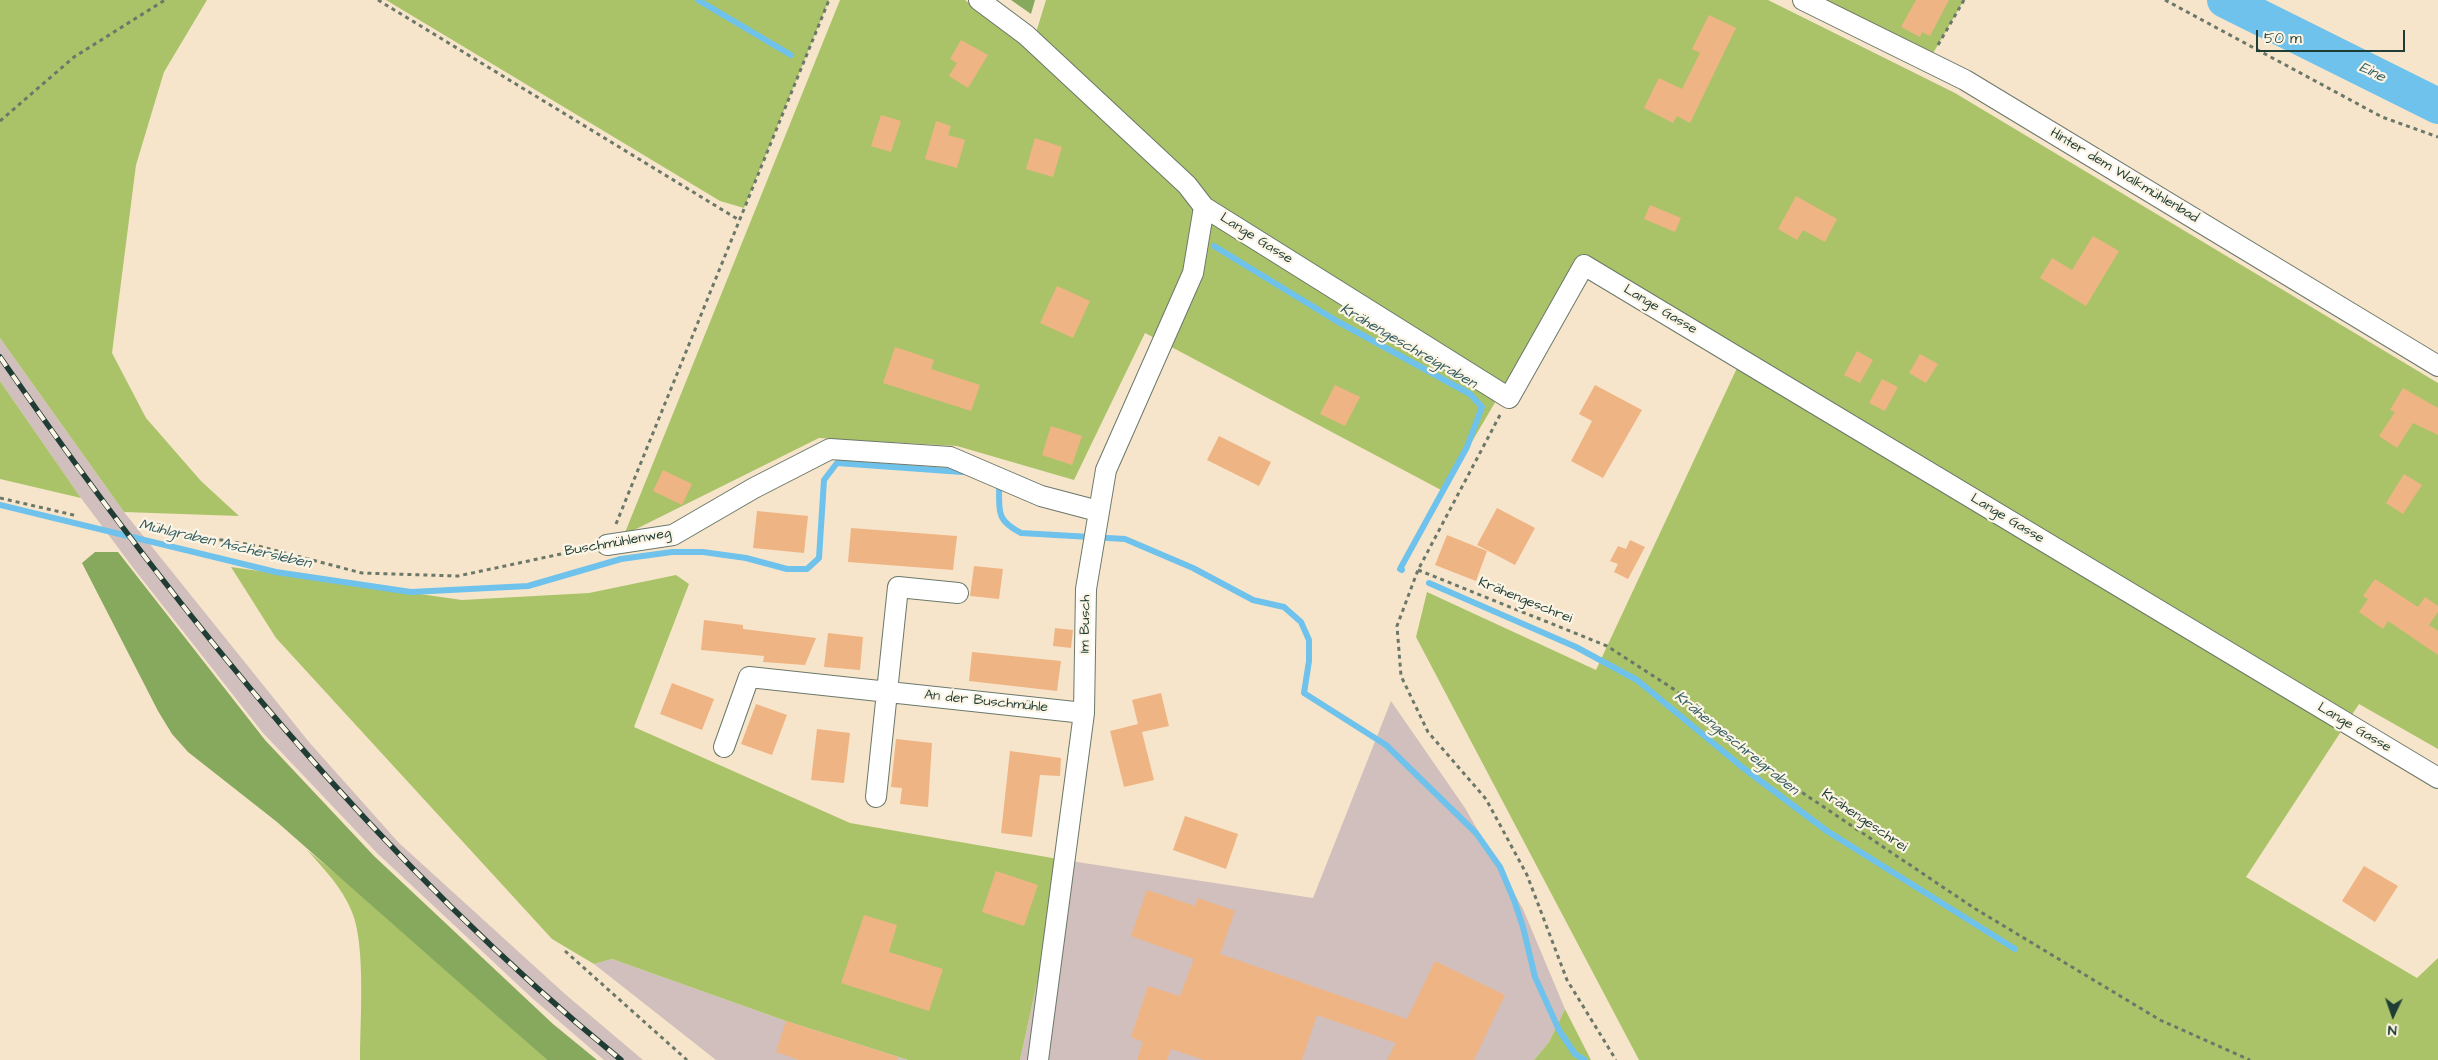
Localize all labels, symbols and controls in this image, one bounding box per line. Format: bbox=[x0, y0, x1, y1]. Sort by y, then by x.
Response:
scale bar bbox=[2258, 20, 2407, 52]
text: 50 m bbox=[2264, 28, 2302, 49]
water label: Eine bbox=[2356, 59, 2388, 87]
street label: Hinter dem Walkmühlenbad bbox=[2047, 125, 2201, 227]
street label: Lange Gasse bbox=[1216, 210, 1296, 268]
street label: Lange Gasse bbox=[1620, 282, 1700, 338]
water label: Krähengeschreigraben bbox=[1337, 301, 1479, 393]
street label: Lange Gasse bbox=[1967, 491, 2047, 547]
water label: Mühlgraben Aschersleben bbox=[137, 516, 313, 574]
street label: Buschmühlenweg bbox=[564, 525, 672, 561]
street label: Krähengeschrei bbox=[1476, 575, 1574, 627]
street label: Im Busch bbox=[1077, 595, 1095, 653]
street label: An der Buschmühle bbox=[923, 687, 1049, 717]
water label: Krähengeschreigraben bbox=[1670, 688, 1802, 800]
street label: Lange Gasse bbox=[2314, 700, 2394, 756]
street label: Krähengeschrei bbox=[1818, 786, 1910, 856]
north arrow bbox=[2368, 990, 2418, 1040]
text: N bbox=[2387, 1020, 2397, 1040]

